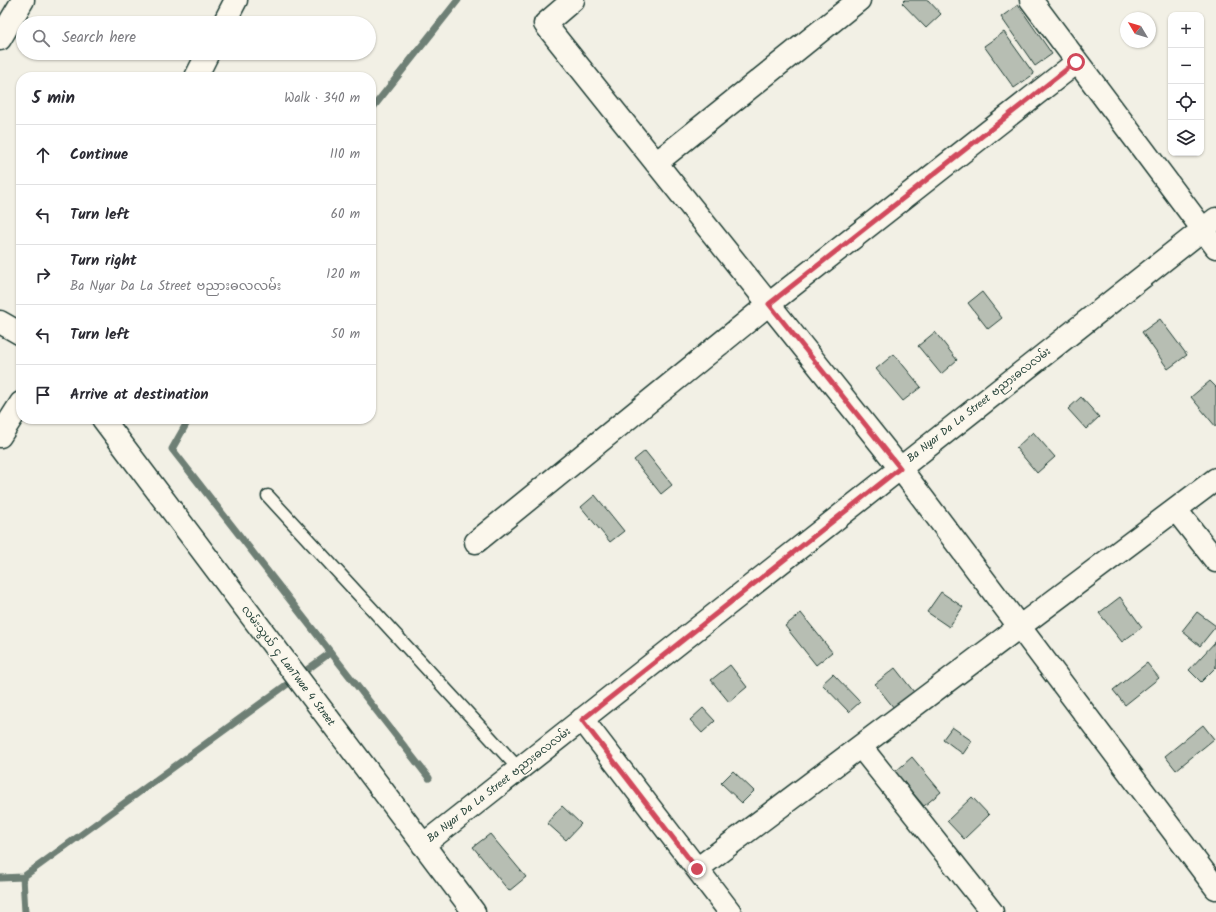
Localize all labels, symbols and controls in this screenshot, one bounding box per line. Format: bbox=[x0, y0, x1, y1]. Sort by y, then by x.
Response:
north arrow bbox=[1120, 12, 1156, 48]
map controls bbox=[1168, 12, 1204, 156]
button: + bbox=[1168, 12, 1204, 48]
search box bbox=[16, 16, 376, 60]
text: Search here bbox=[62, 26, 136, 50]
icon: search bbox=[30, 27, 52, 49]
button: − bbox=[1168, 48, 1204, 84]
route start bbox=[1067, 53, 1085, 71]
button: locate bbox=[1168, 84, 1204, 120]
text: 5 min bbox=[32, 85, 75, 112]
text: Walk · 340 m bbox=[284, 88, 360, 109]
button: layers bbox=[1168, 120, 1204, 156]
text: Continue bbox=[70, 143, 128, 167]
icon: ahead bbox=[32, 144, 54, 166]
text: 110 m bbox=[330, 144, 360, 165]
text: Turn left bbox=[70, 203, 130, 227]
icon: left bbox=[32, 204, 54, 226]
text: 60 m bbox=[331, 204, 360, 225]
text: Turn right bbox=[70, 249, 137, 273]
icon: right bbox=[32, 264, 54, 286]
text: 120 m bbox=[326, 264, 360, 285]
text: Ba Nyar Da La Street ဗညားဓလလမ်း bbox=[70, 276, 281, 297]
text: Turn left bbox=[70, 323, 130, 347]
icon: left bbox=[32, 324, 54, 346]
text: 50 m bbox=[331, 324, 360, 345]
street label: Ba Nyar Da La Street ဗညားဓလလမ်း bbox=[903, 343, 1055, 467]
text: Arrive at destination bbox=[70, 383, 209, 407]
icon: arrive bbox=[32, 384, 54, 406]
street label: လမ်းသွယ် ၄ LanTwae 4 Street bbox=[237, 602, 340, 731]
street label: Ba Nyar Da La Street ဗညားဓလလမ်း bbox=[423, 723, 575, 847]
route end bbox=[688, 860, 706, 878]

